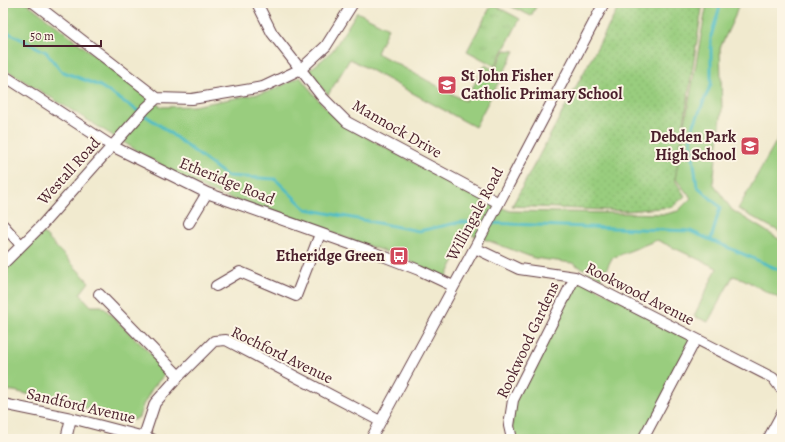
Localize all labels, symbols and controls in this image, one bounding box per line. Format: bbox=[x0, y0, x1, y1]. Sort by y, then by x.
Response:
scale bar bbox=[24, 22, 101, 48]
text: 50 m bbox=[30, 28, 54, 44]
place label: St John Fisher Catholic Primary School bbox=[461, 65, 623, 105]
school or university icon: St John Fisher Catholic Primary School bbox=[436, 74, 458, 96]
street label: Mannock Drive bbox=[348, 94, 446, 164]
place label: Debden Park High School bbox=[650, 126, 737, 166]
street label: Westall Road bbox=[32, 132, 106, 210]
school or university icon: Debden Park High School bbox=[739, 135, 761, 157]
street label: Etheridge Road bbox=[176, 152, 278, 210]
street label: Willingale Road bbox=[441, 163, 509, 265]
place label: Etheridge Green bbox=[276, 245, 385, 267]
bus stop icon: Etheridge Green bbox=[388, 245, 410, 267]
street label: Rookwood Avenue bbox=[582, 257, 698, 331]
street label: Rookwood Gardens bbox=[491, 278, 565, 402]
street label: Rochford Avenue bbox=[227, 321, 337, 389]
street label: Sandford Avenue bbox=[24, 383, 138, 429]

